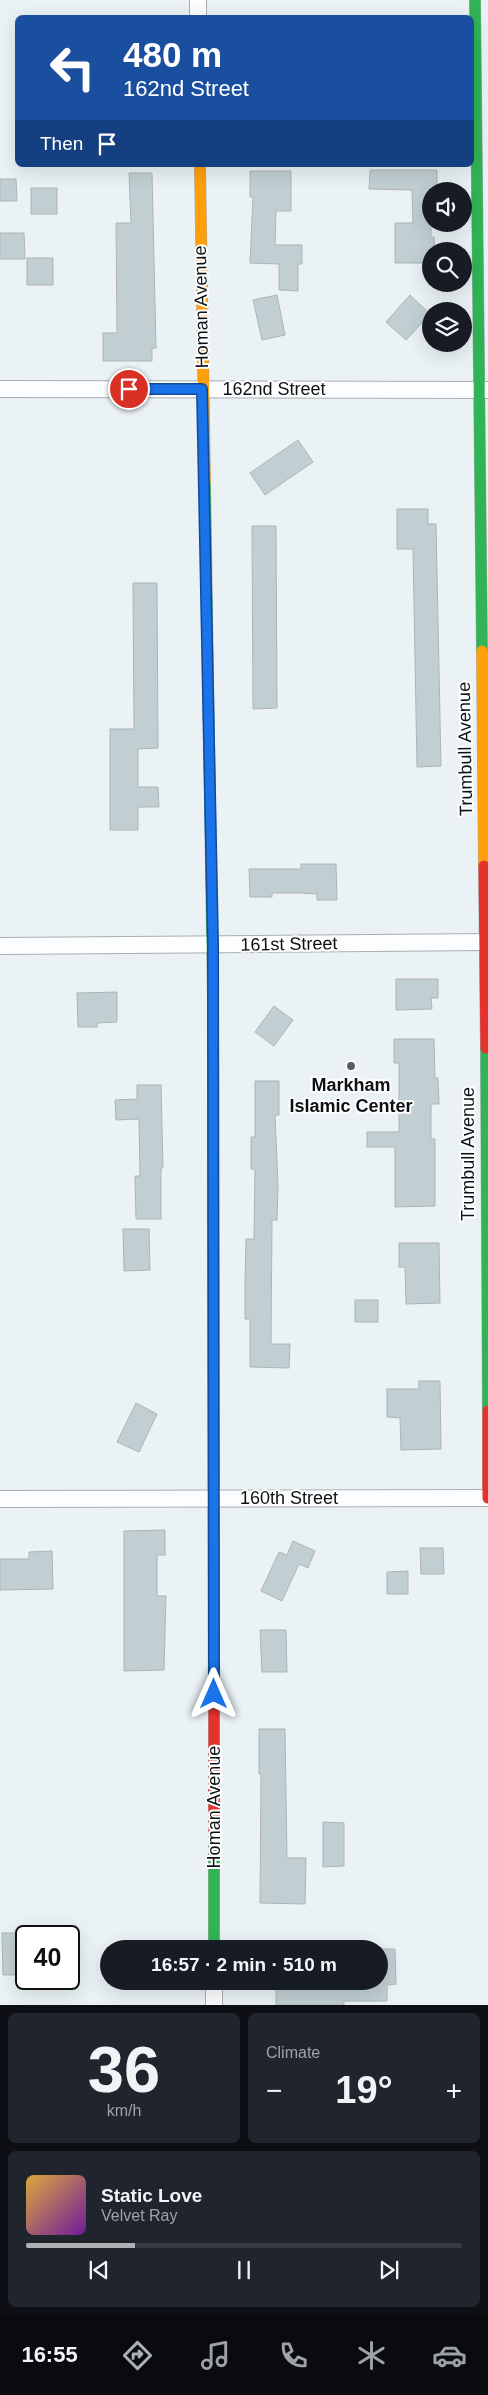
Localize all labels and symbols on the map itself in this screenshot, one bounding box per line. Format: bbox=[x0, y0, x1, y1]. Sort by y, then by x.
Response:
street label: Homan Avenue bbox=[190, 245, 212, 369]
pin bbox=[108, 368, 150, 410]
street label: 162nd Street bbox=[222, 379, 326, 399]
street label: Trumbull Avenue bbox=[454, 682, 476, 816]
street label: 161st Street bbox=[240, 933, 338, 955]
marker: Markham Islamic Center bbox=[345, 1060, 357, 1072]
place label: Markham Islamic Center bbox=[289, 1075, 413, 1116]
street label: Trumbull Avenue bbox=[458, 1087, 478, 1221]
street label: 160th Street bbox=[240, 1488, 338, 1508]
position arrow bbox=[187, 1667, 239, 1719]
street label: Homan Avenue bbox=[204, 1746, 224, 1868]
speed limit sign: 40 bbox=[15, 1925, 80, 1990]

